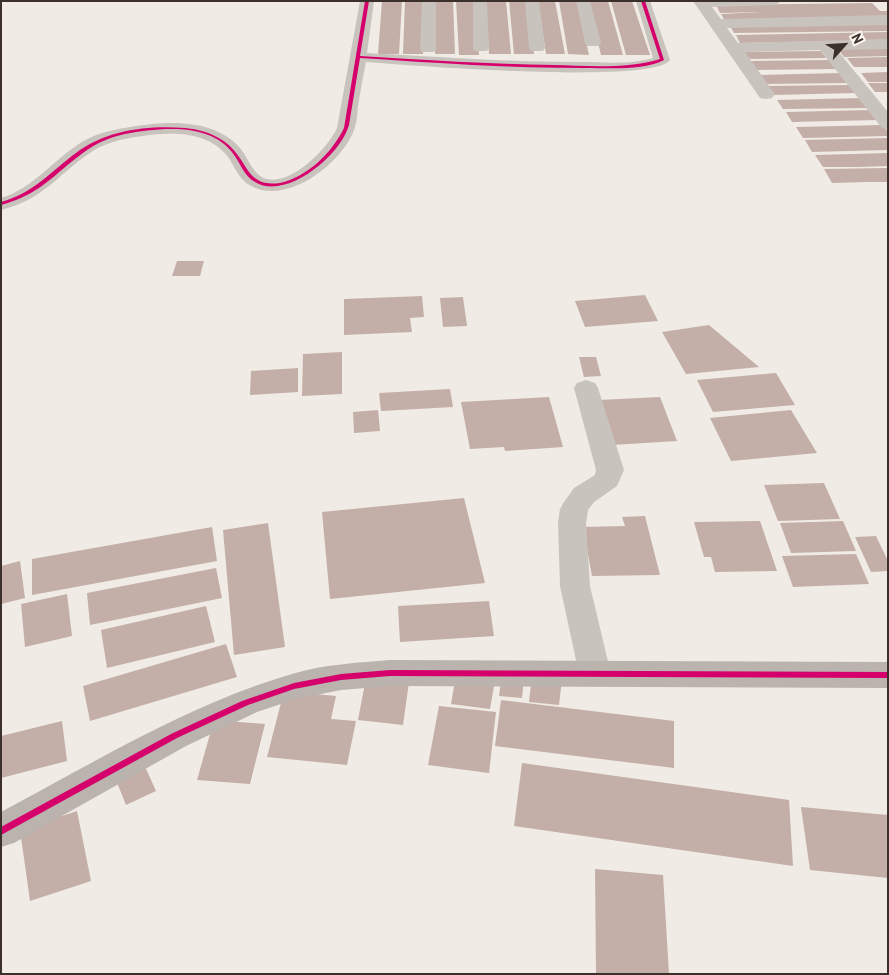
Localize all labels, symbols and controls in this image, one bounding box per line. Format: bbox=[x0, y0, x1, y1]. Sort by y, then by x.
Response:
north arrow bbox=[819, 20, 869, 70]
text: N bbox=[847, 30, 868, 46]

